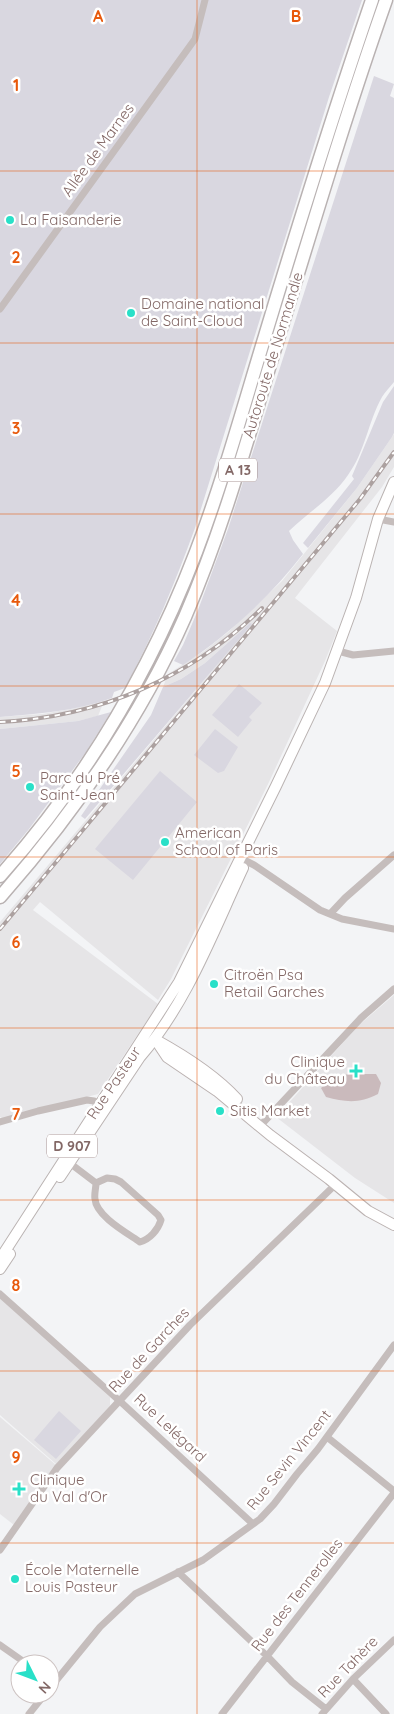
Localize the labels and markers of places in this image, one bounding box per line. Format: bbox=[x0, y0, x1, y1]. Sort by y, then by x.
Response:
place label: La Faisanderie bbox=[20, 210, 122, 229]
marker: La Faisanderie bbox=[4, 214, 16, 226]
place label: Domaine national de Saint-Cloud bbox=[141, 294, 265, 330]
marker: Domaine national de Saint-Cloud bbox=[125, 307, 137, 319]
place label: Parc du Pré Saint-Jean bbox=[40, 768, 120, 804]
marker: Parc du Pré Saint-Jean bbox=[24, 781, 36, 793]
place label: American School of Paris bbox=[175, 823, 278, 859]
marker: American School of Paris bbox=[159, 836, 171, 848]
place label: Citroën Psa Retail Garches bbox=[224, 965, 324, 1001]
marker: Citroën Psa Retail Garches bbox=[208, 978, 220, 990]
place label: Clinique du Château bbox=[265, 1052, 345, 1088]
marker: Clinique du Château bbox=[349, 1064, 363, 1078]
place label: Sitis Market bbox=[230, 1101, 310, 1120]
marker: Sitis Market bbox=[214, 1105, 226, 1117]
place label: Clinique du Val d'Or bbox=[30, 1470, 108, 1506]
marker: Clinique du Val d'Or bbox=[12, 1482, 26, 1496]
place label: École Maternelle Louis Pasteur bbox=[25, 1560, 139, 1596]
marker: École Maternelle Louis Pasteur bbox=[9, 1573, 21, 1585]

